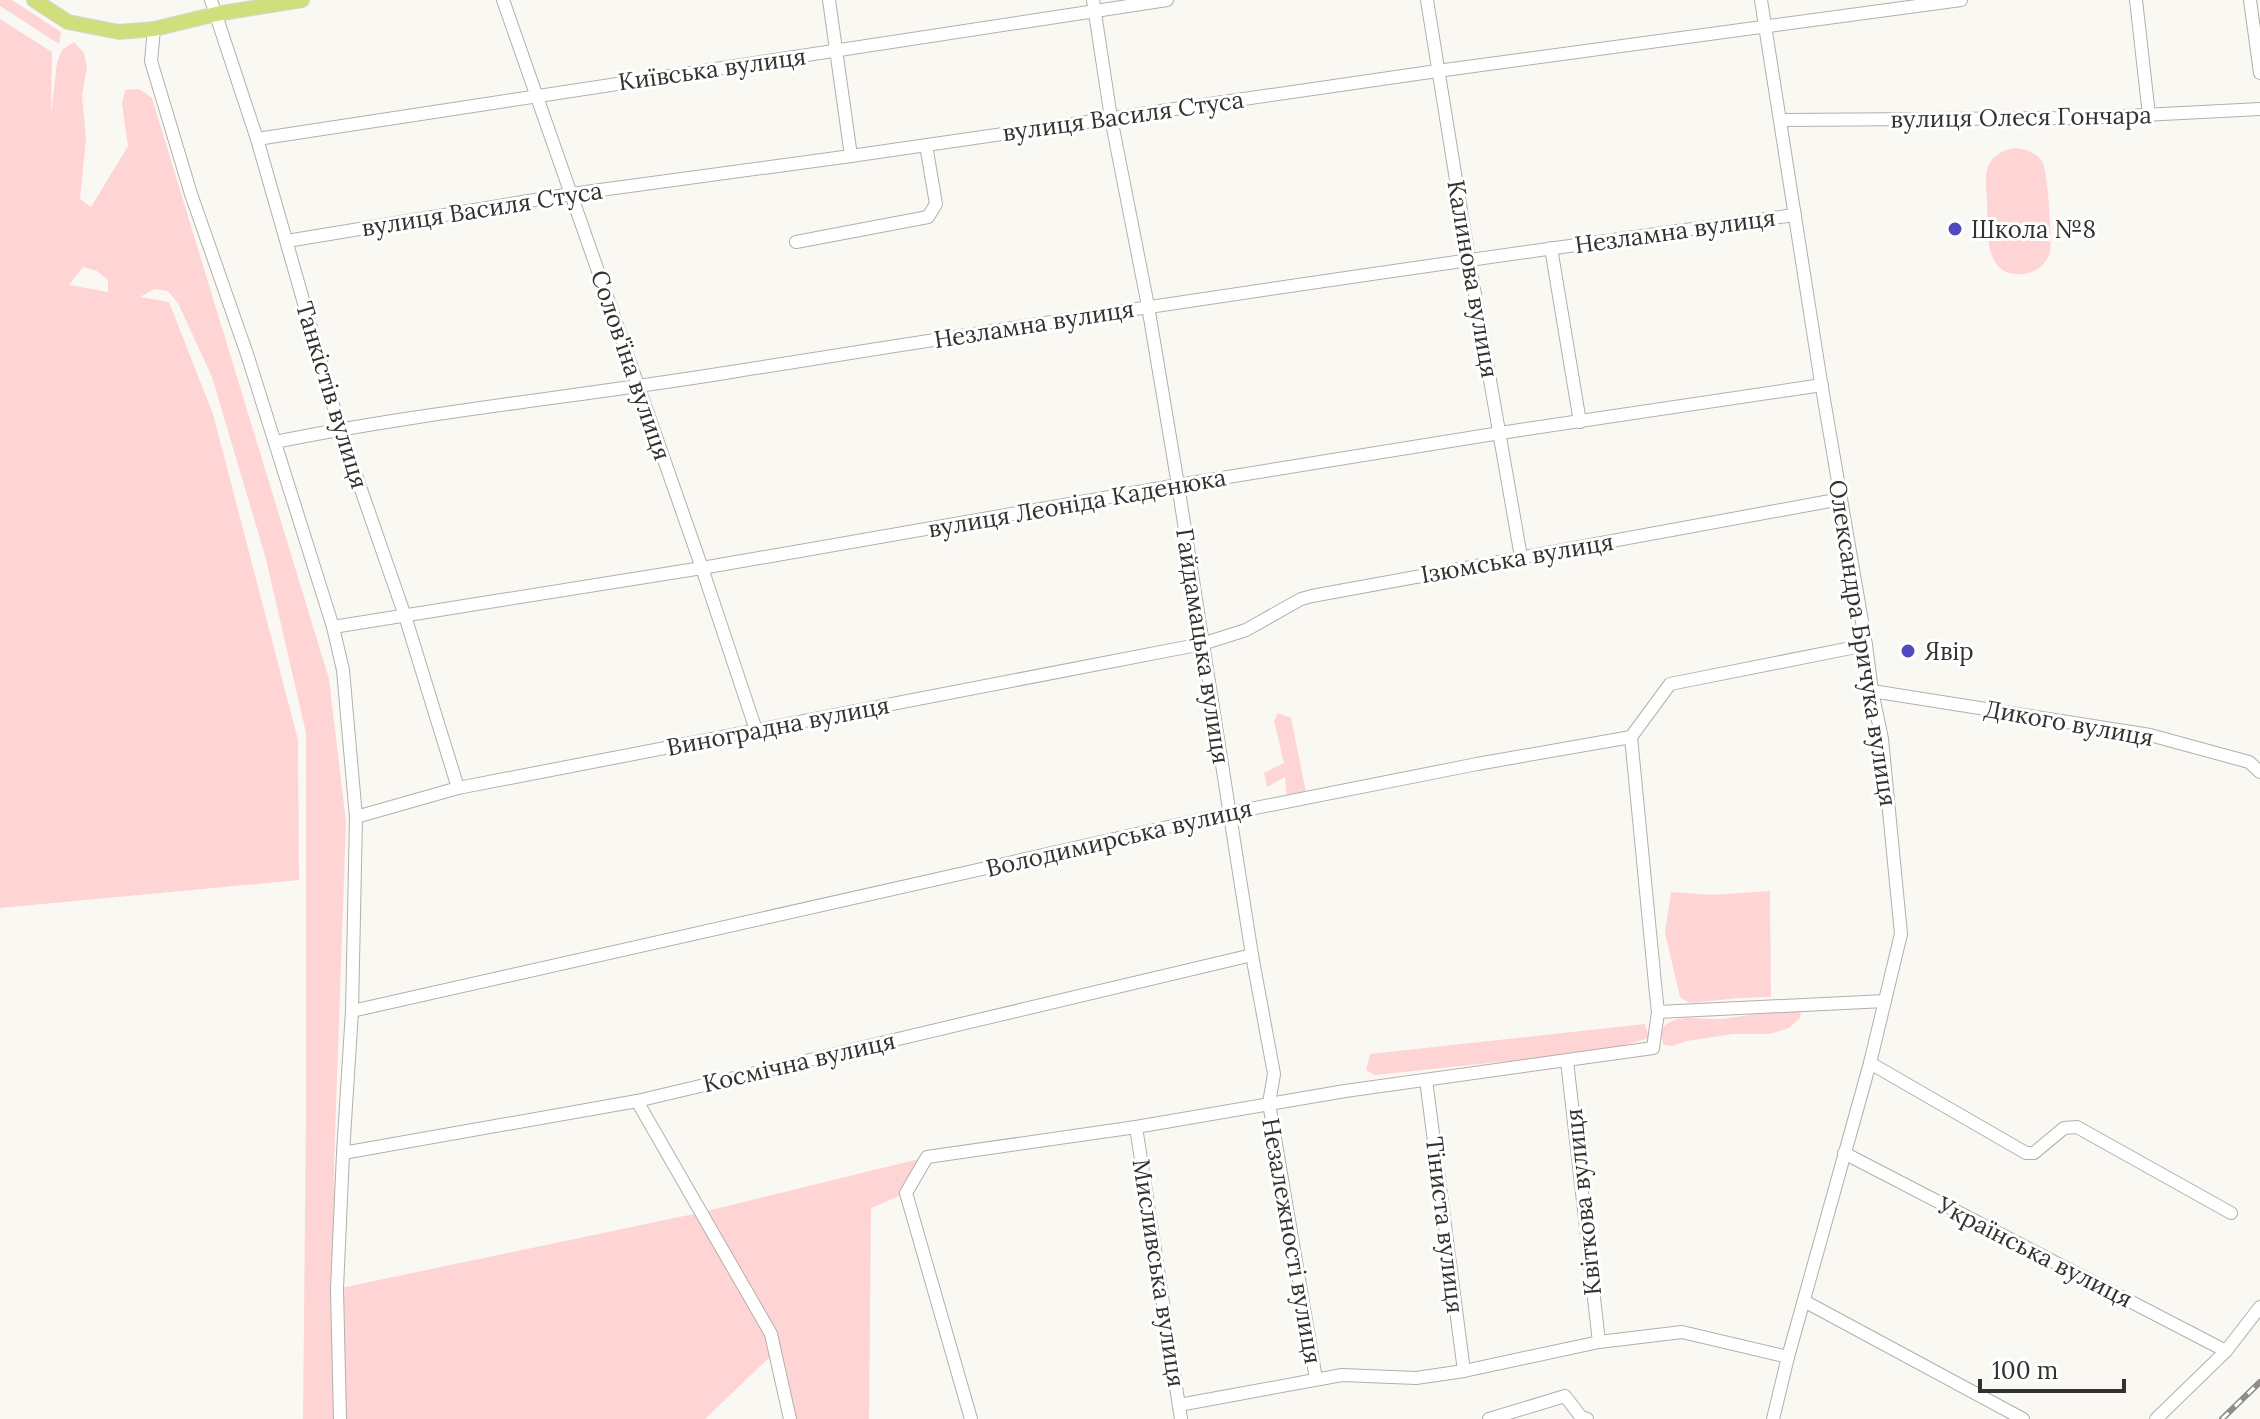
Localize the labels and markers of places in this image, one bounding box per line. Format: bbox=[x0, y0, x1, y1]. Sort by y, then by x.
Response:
place label: Школа №8 bbox=[1971, 214, 2096, 245]
marker: Школа №8 bbox=[1946, 220, 1964, 238]
place label: Явiр bbox=[1924, 636, 1974, 667]
marker: Явiр bbox=[1899, 642, 1917, 660]

